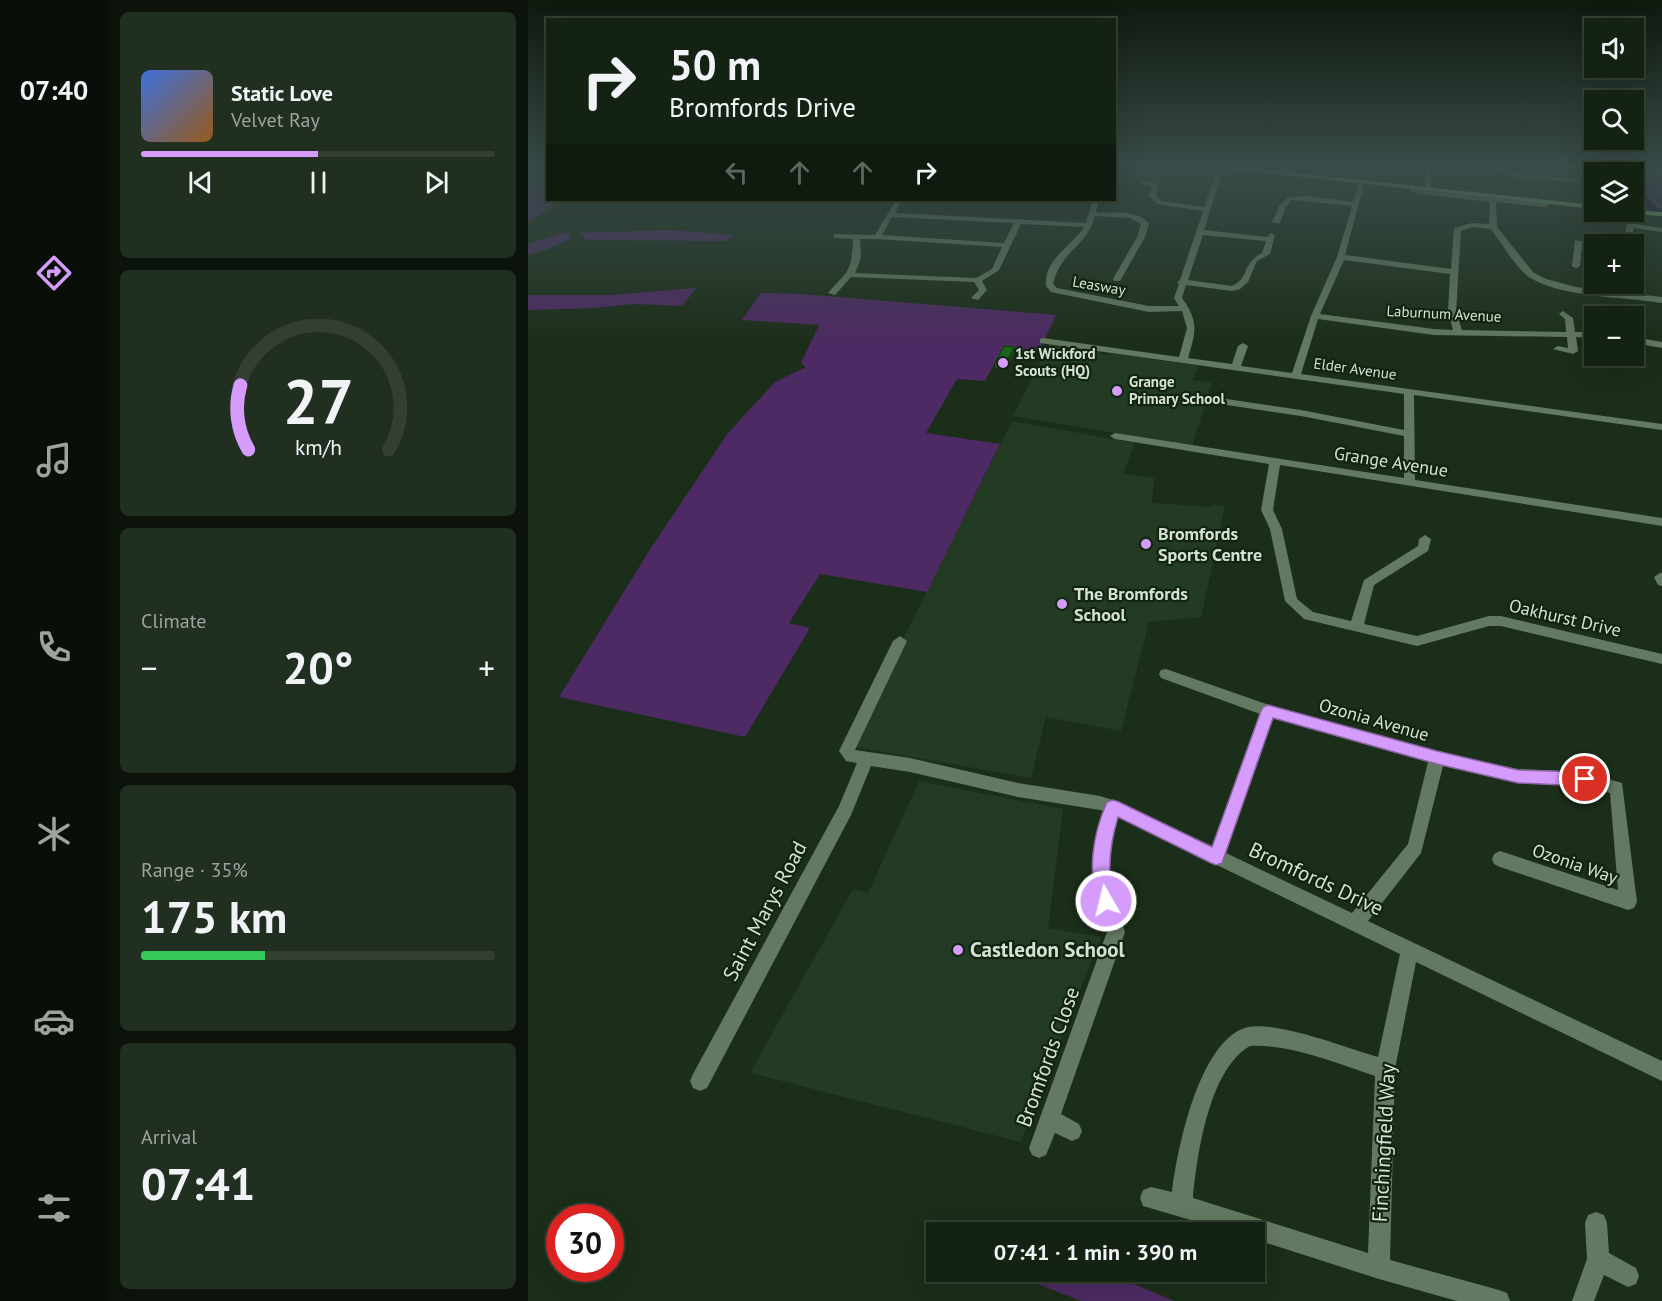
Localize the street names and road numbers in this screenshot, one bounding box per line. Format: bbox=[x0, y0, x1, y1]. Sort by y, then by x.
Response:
street label: Leasway bbox=[1071, 271, 1127, 300]
street label: Laburnum Avenue bbox=[1386, 301, 1502, 326]
street label: Elder Avenue bbox=[1312, 353, 1398, 384]
street label: Grange Avenue bbox=[1332, 441, 1450, 482]
street label: Oakhurst Drive bbox=[1507, 593, 1623, 642]
street label: Ozonia Avenue bbox=[1316, 693, 1432, 746]
street label: Saint Marys Road bbox=[716, 836, 813, 985]
street label: Bromfords Drive bbox=[1245, 836, 1388, 922]
street label: Ozonia Way bbox=[1529, 838, 1621, 889]
street label: Bromfords Close bbox=[1010, 983, 1085, 1131]
street label: Finchingfield Way bbox=[1366, 1063, 1401, 1223]

